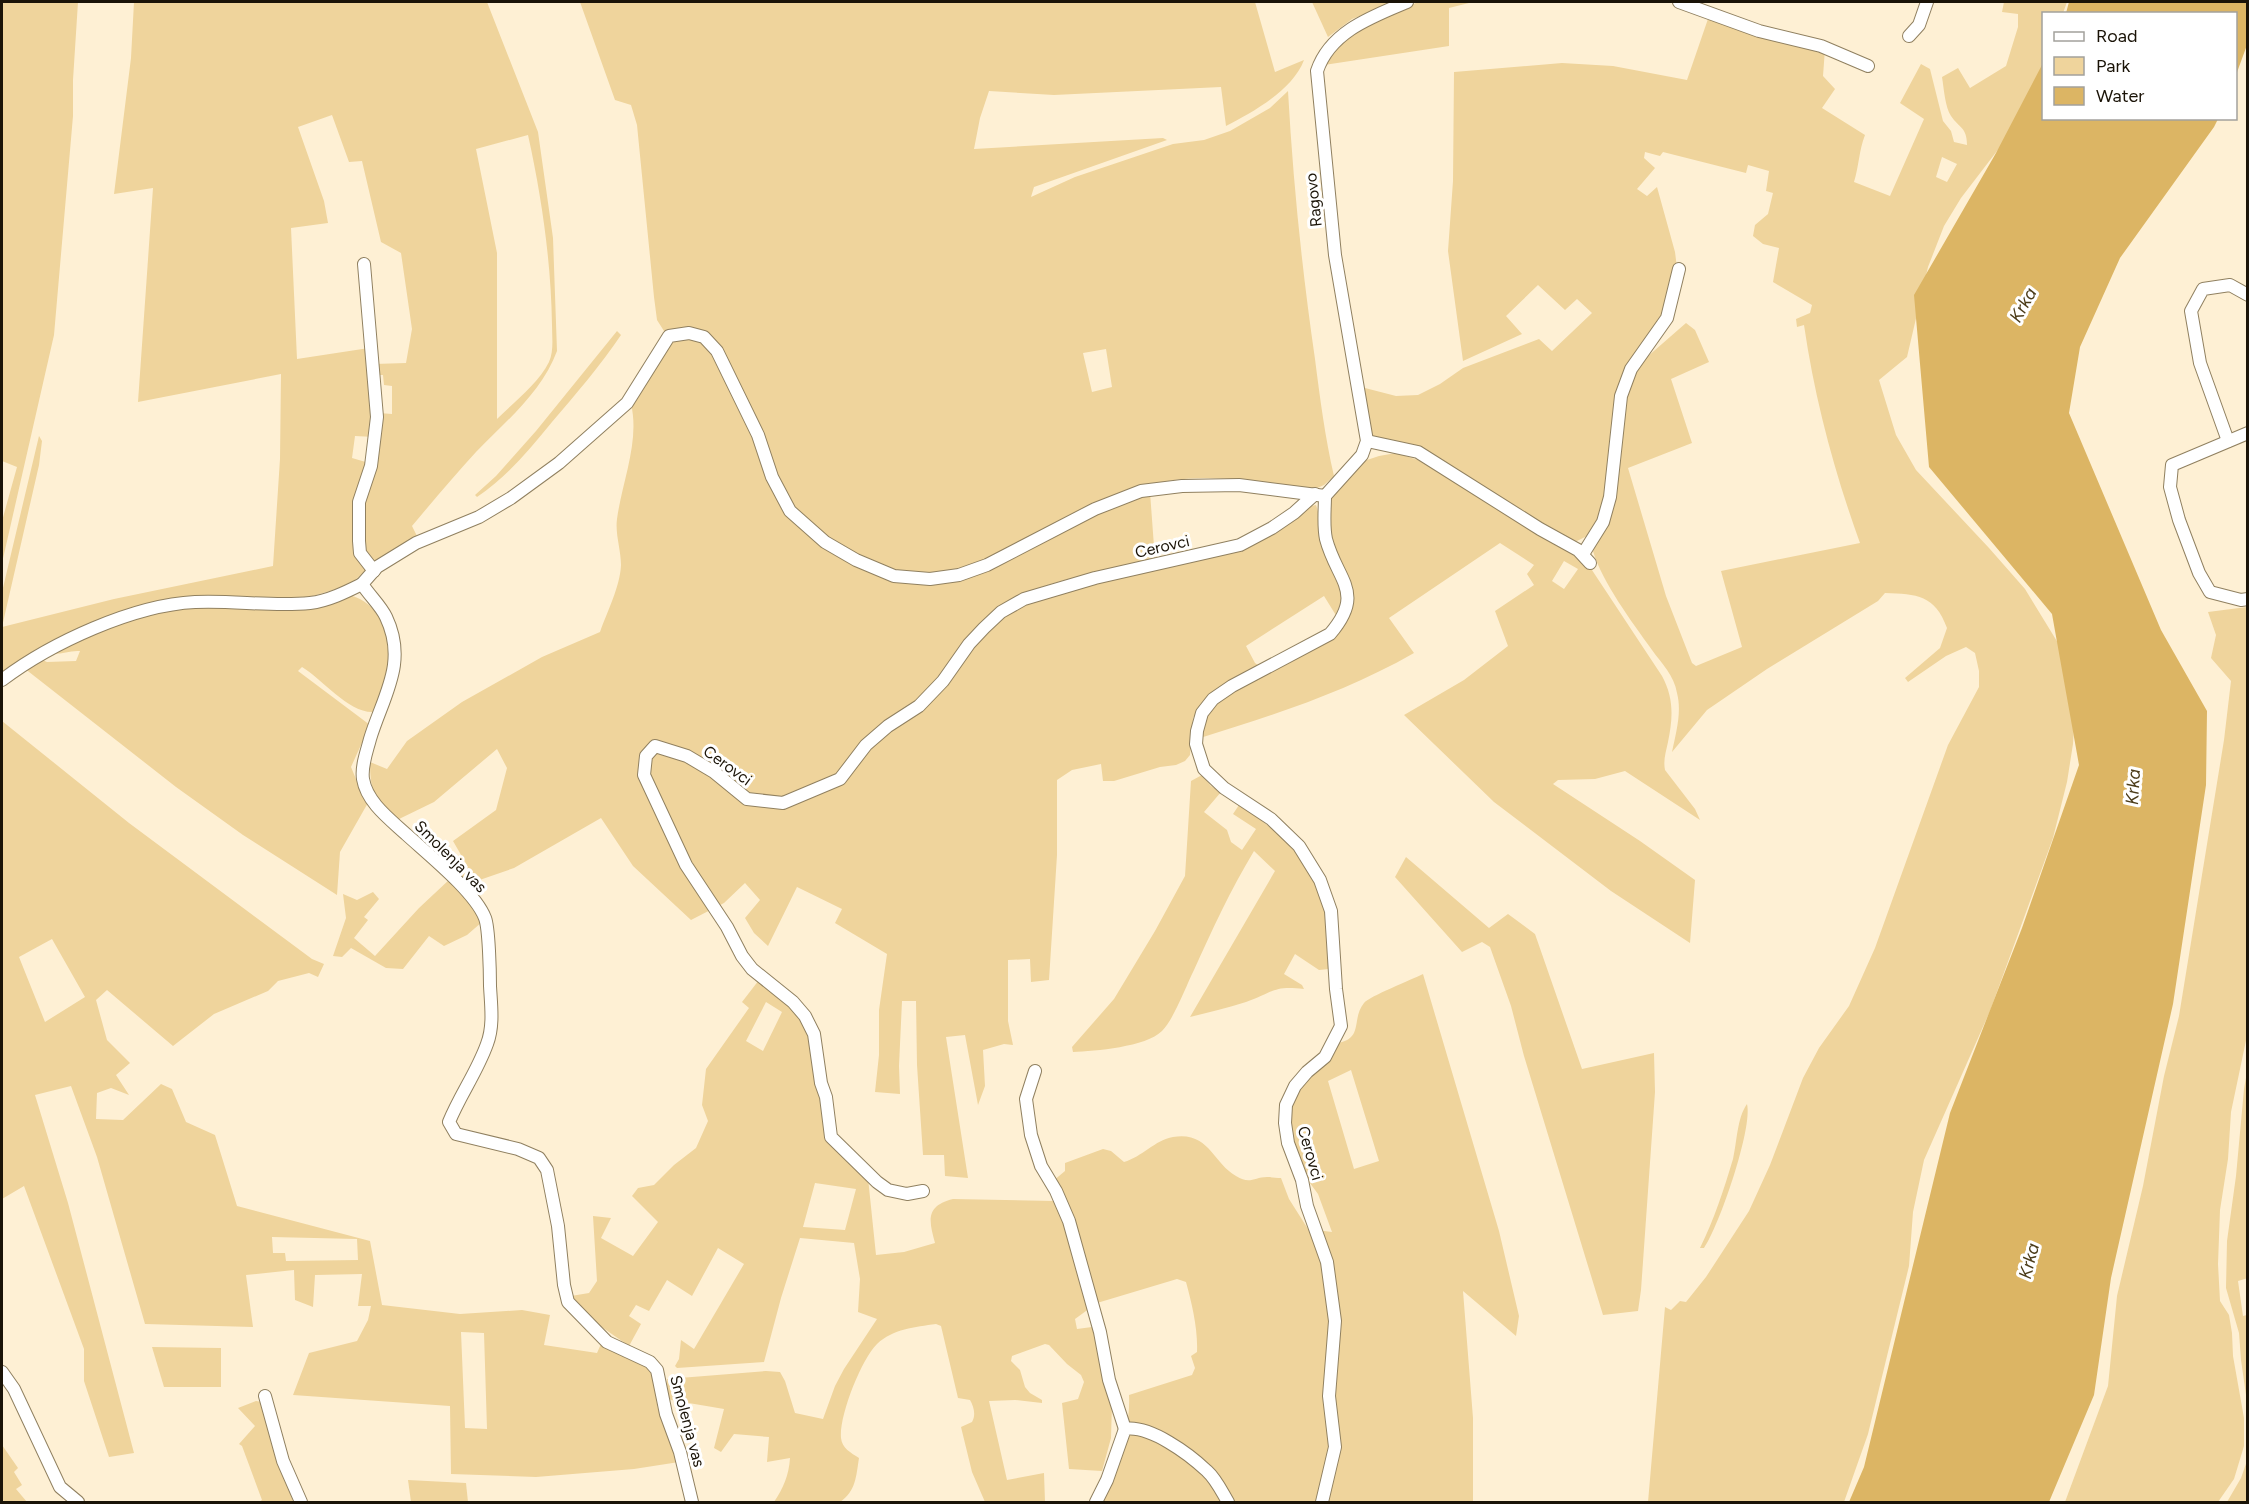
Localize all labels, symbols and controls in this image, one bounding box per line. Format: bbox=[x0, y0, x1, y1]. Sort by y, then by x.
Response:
legend bbox=[2042, 12, 2237, 120]
text: Road bbox=[2096, 25, 2137, 47]
text: Park bbox=[2096, 55, 2131, 77]
text: Water bbox=[2096, 85, 2144, 107]
street label: Ragovo bbox=[1301, 172, 1326, 228]
water label: Krka bbox=[2005, 283, 2042, 326]
street label: Cerovci bbox=[1133, 531, 1191, 562]
street label: Cerovci bbox=[700, 741, 756, 789]
water label: Krka bbox=[2121, 768, 2145, 806]
street label: Smolenja vas bbox=[411, 816, 491, 896]
street label: Cerovci bbox=[1294, 1124, 1327, 1182]
water label: Krka bbox=[2014, 1240, 2044, 1281]
street label: Smolenja vas bbox=[666, 1373, 709, 1469]

